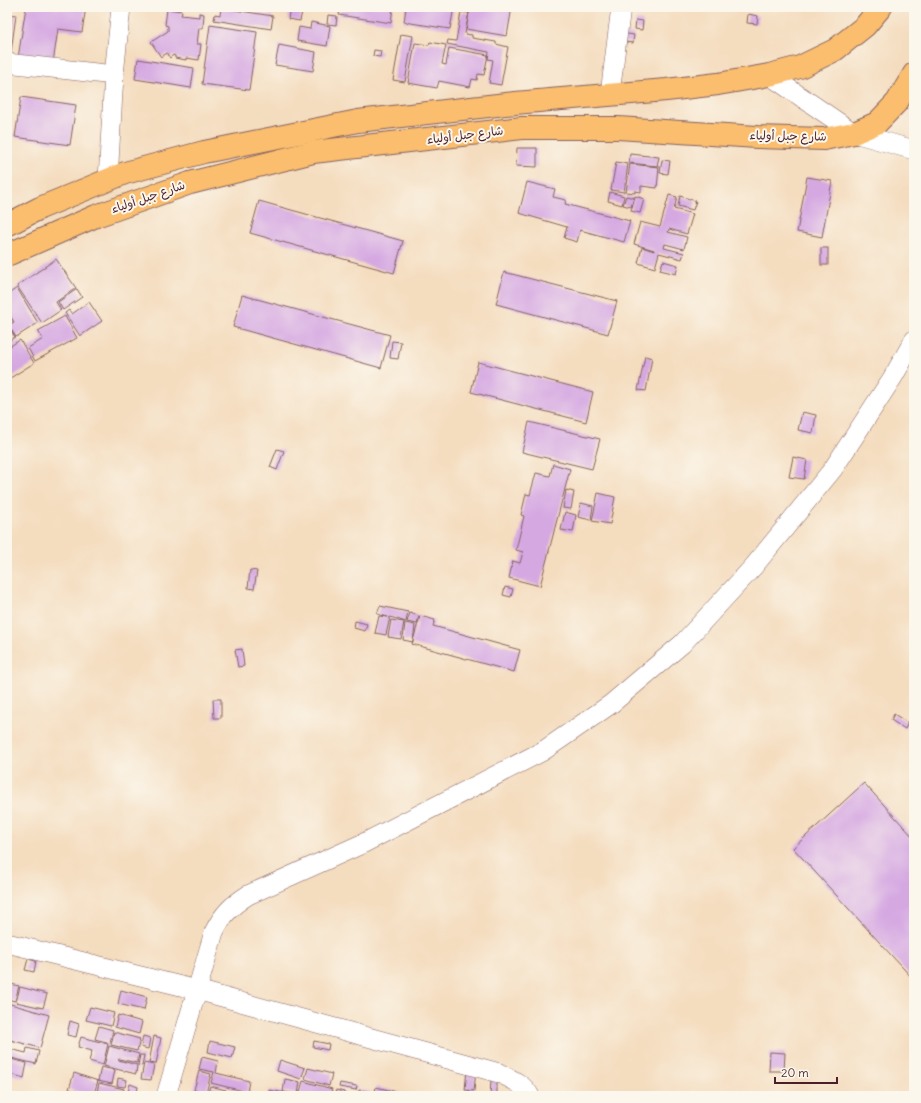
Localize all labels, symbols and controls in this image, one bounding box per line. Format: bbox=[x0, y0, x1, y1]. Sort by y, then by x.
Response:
street label: شارع جبل أولياء bbox=[426, 122, 504, 149]
street label: شارع جبل أولياء bbox=[749, 127, 827, 146]
street label: شارع جبل أولياء bbox=[109, 177, 187, 218]
scale bar bbox=[775, 1059, 837, 1085]
text: 20 m bbox=[781, 1065, 809, 1080]

